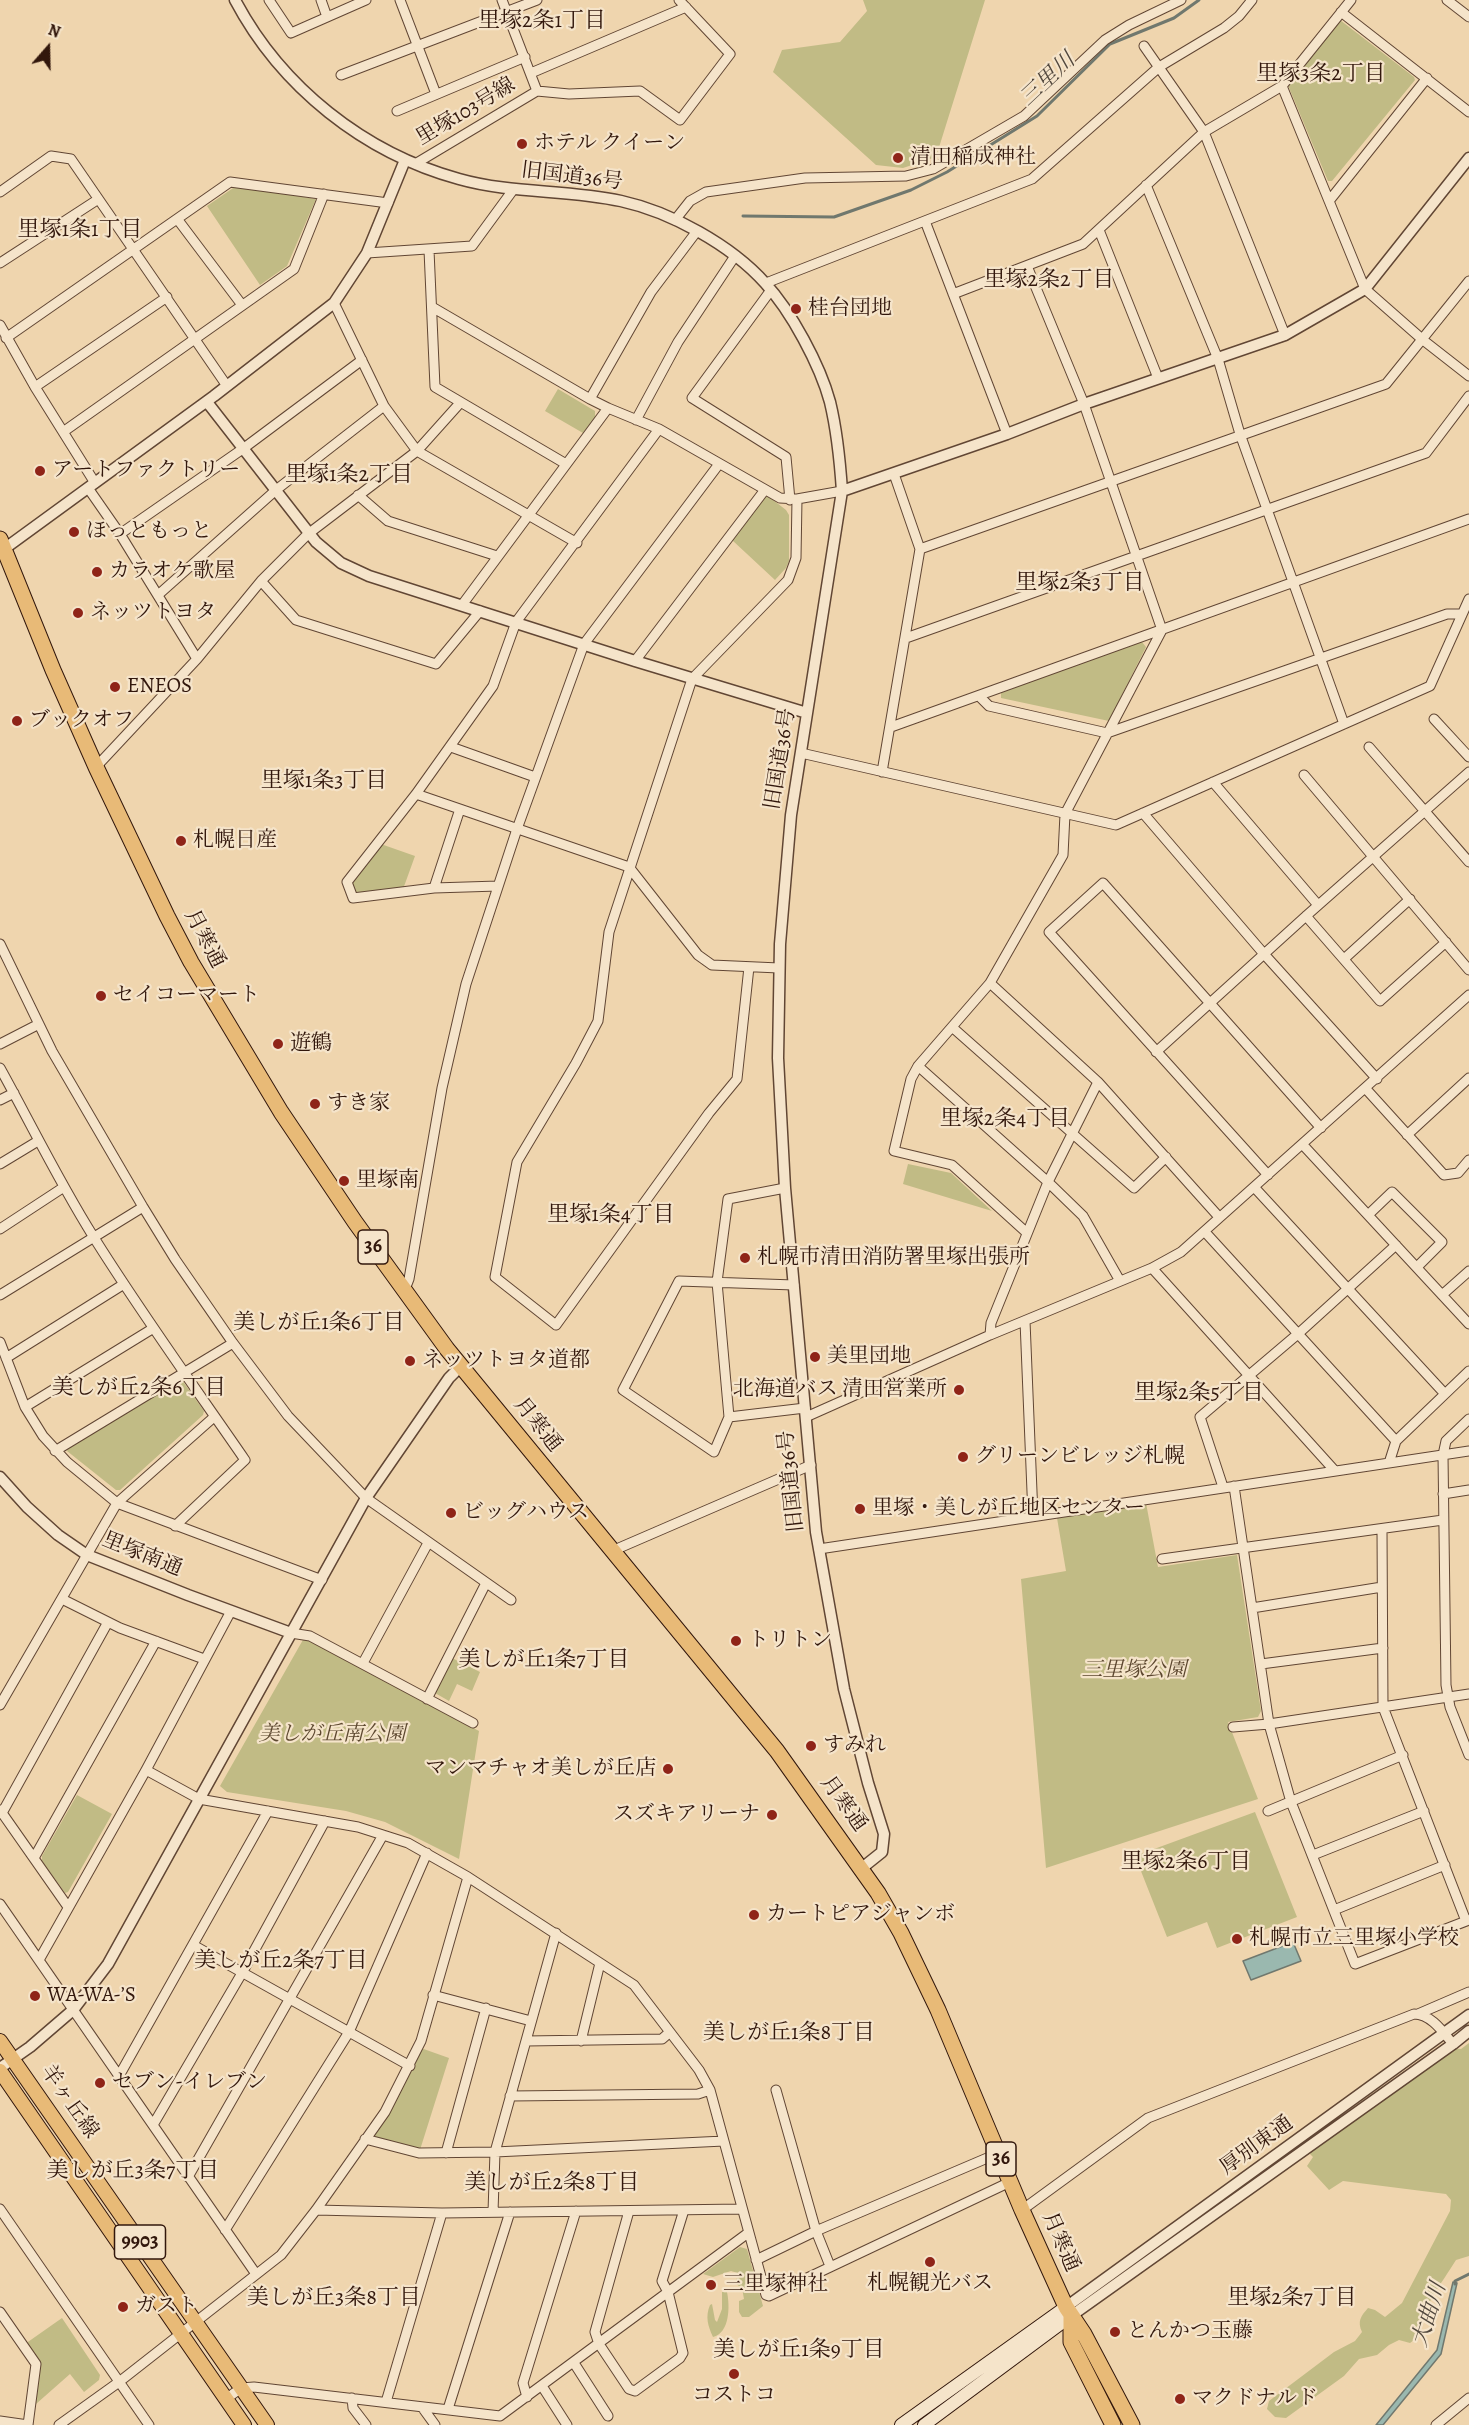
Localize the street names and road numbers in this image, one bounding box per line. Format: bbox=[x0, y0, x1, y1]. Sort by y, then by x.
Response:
street label: 里塚103号線 bbox=[412, 73, 520, 151]
street label: 旧国道36号 bbox=[520, 158, 624, 196]
street label: 旧国道36号 bbox=[761, 706, 801, 812]
street label: 月寒通 bbox=[178, 905, 230, 973]
road number: 36 bbox=[358, 1230, 388, 1264]
street label: 月寒通 bbox=[507, 1393, 567, 1457]
street label: 旧国道36号 bbox=[774, 1429, 810, 1533]
street label: 里塚南通 bbox=[98, 1528, 186, 1582]
street label: 月寒通 bbox=[814, 1771, 872, 1837]
street label: 羊ヶ丘線 bbox=[35, 2060, 103, 2144]
street label: 厚別東通 bbox=[1216, 2111, 1298, 2181]
road number: 36 bbox=[986, 2142, 1016, 2176]
street label: 月寒通 bbox=[1036, 2208, 1084, 2276]
road number: 9903 bbox=[114, 2225, 166, 2259]

